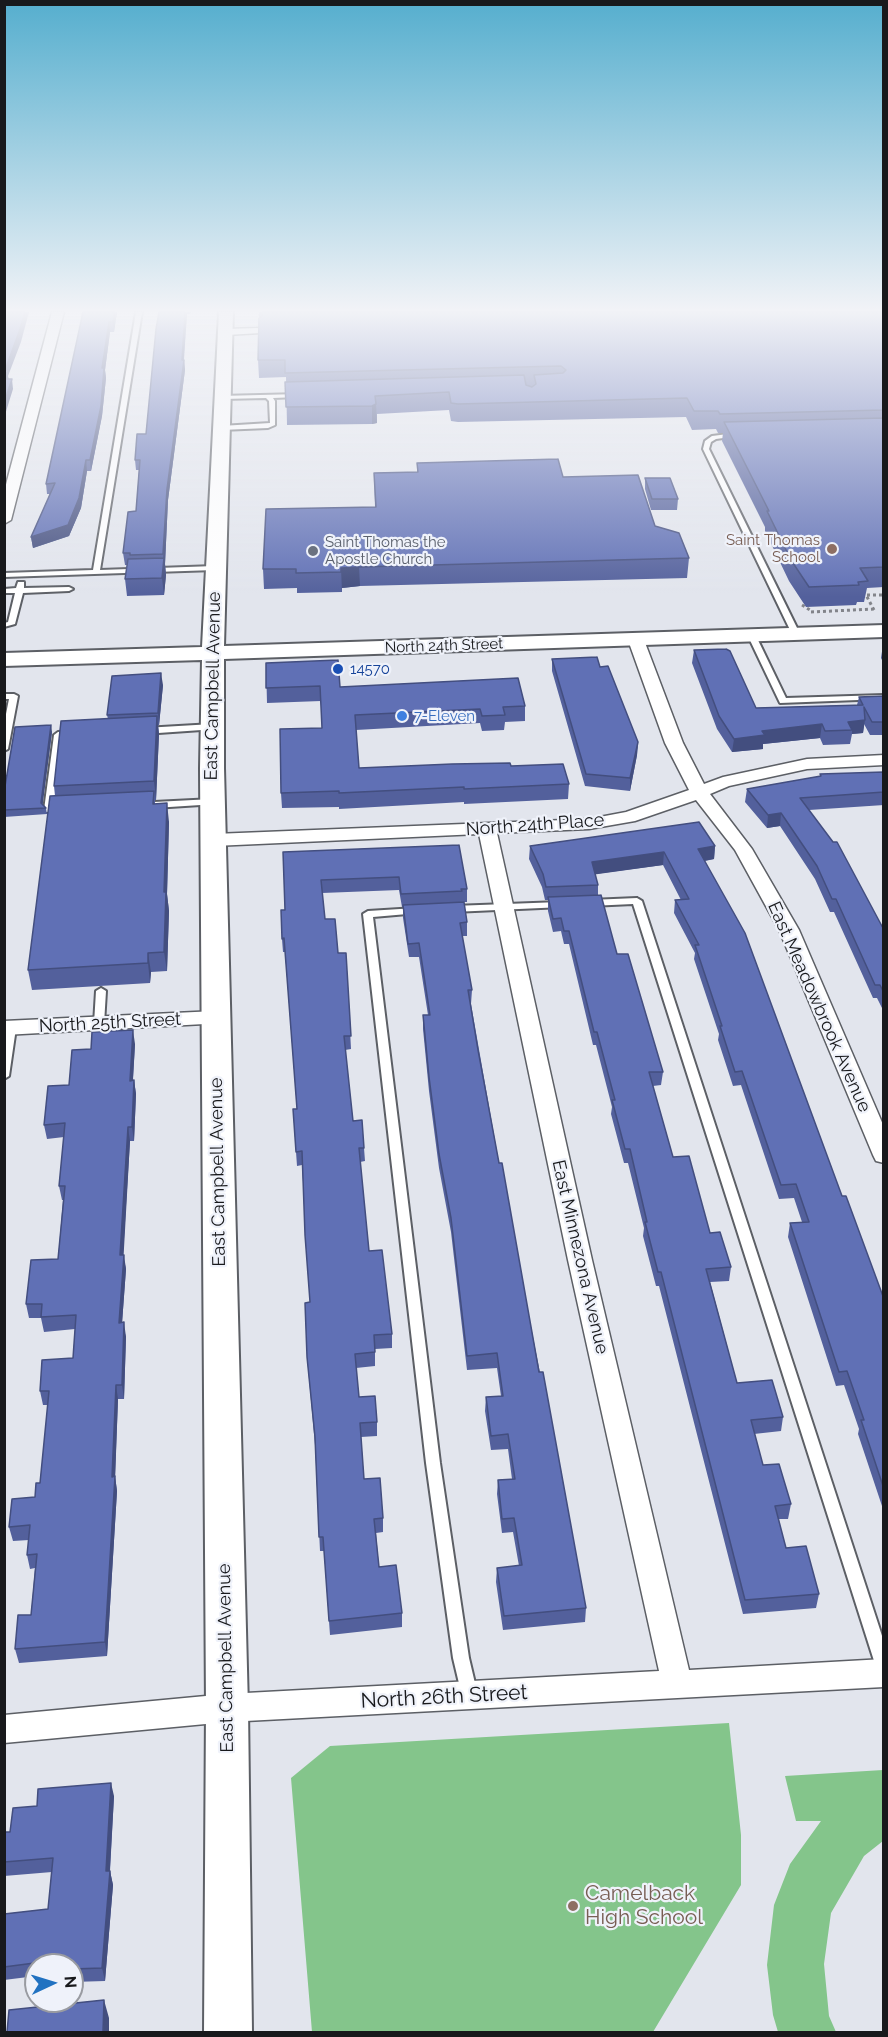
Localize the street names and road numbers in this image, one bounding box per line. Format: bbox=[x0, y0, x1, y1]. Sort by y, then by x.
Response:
street label: East Campbell Avenue bbox=[201, 591, 225, 781]
street label: North 24th Street bbox=[385, 635, 503, 657]
street label: North 24th Place bbox=[465, 809, 605, 841]
street label: East Meadowbrook Avenue bbox=[763, 898, 875, 1116]
street label: North 25th Street bbox=[38, 1008, 182, 1038]
street label: East Campbell Avenue bbox=[206, 1077, 230, 1267]
street label: East Minnezona Avenue bbox=[547, 1158, 613, 1356]
street label: East Campbell Avenue bbox=[214, 1563, 238, 1753]
street label: North 26th Street bbox=[360, 1680, 528, 1714]

